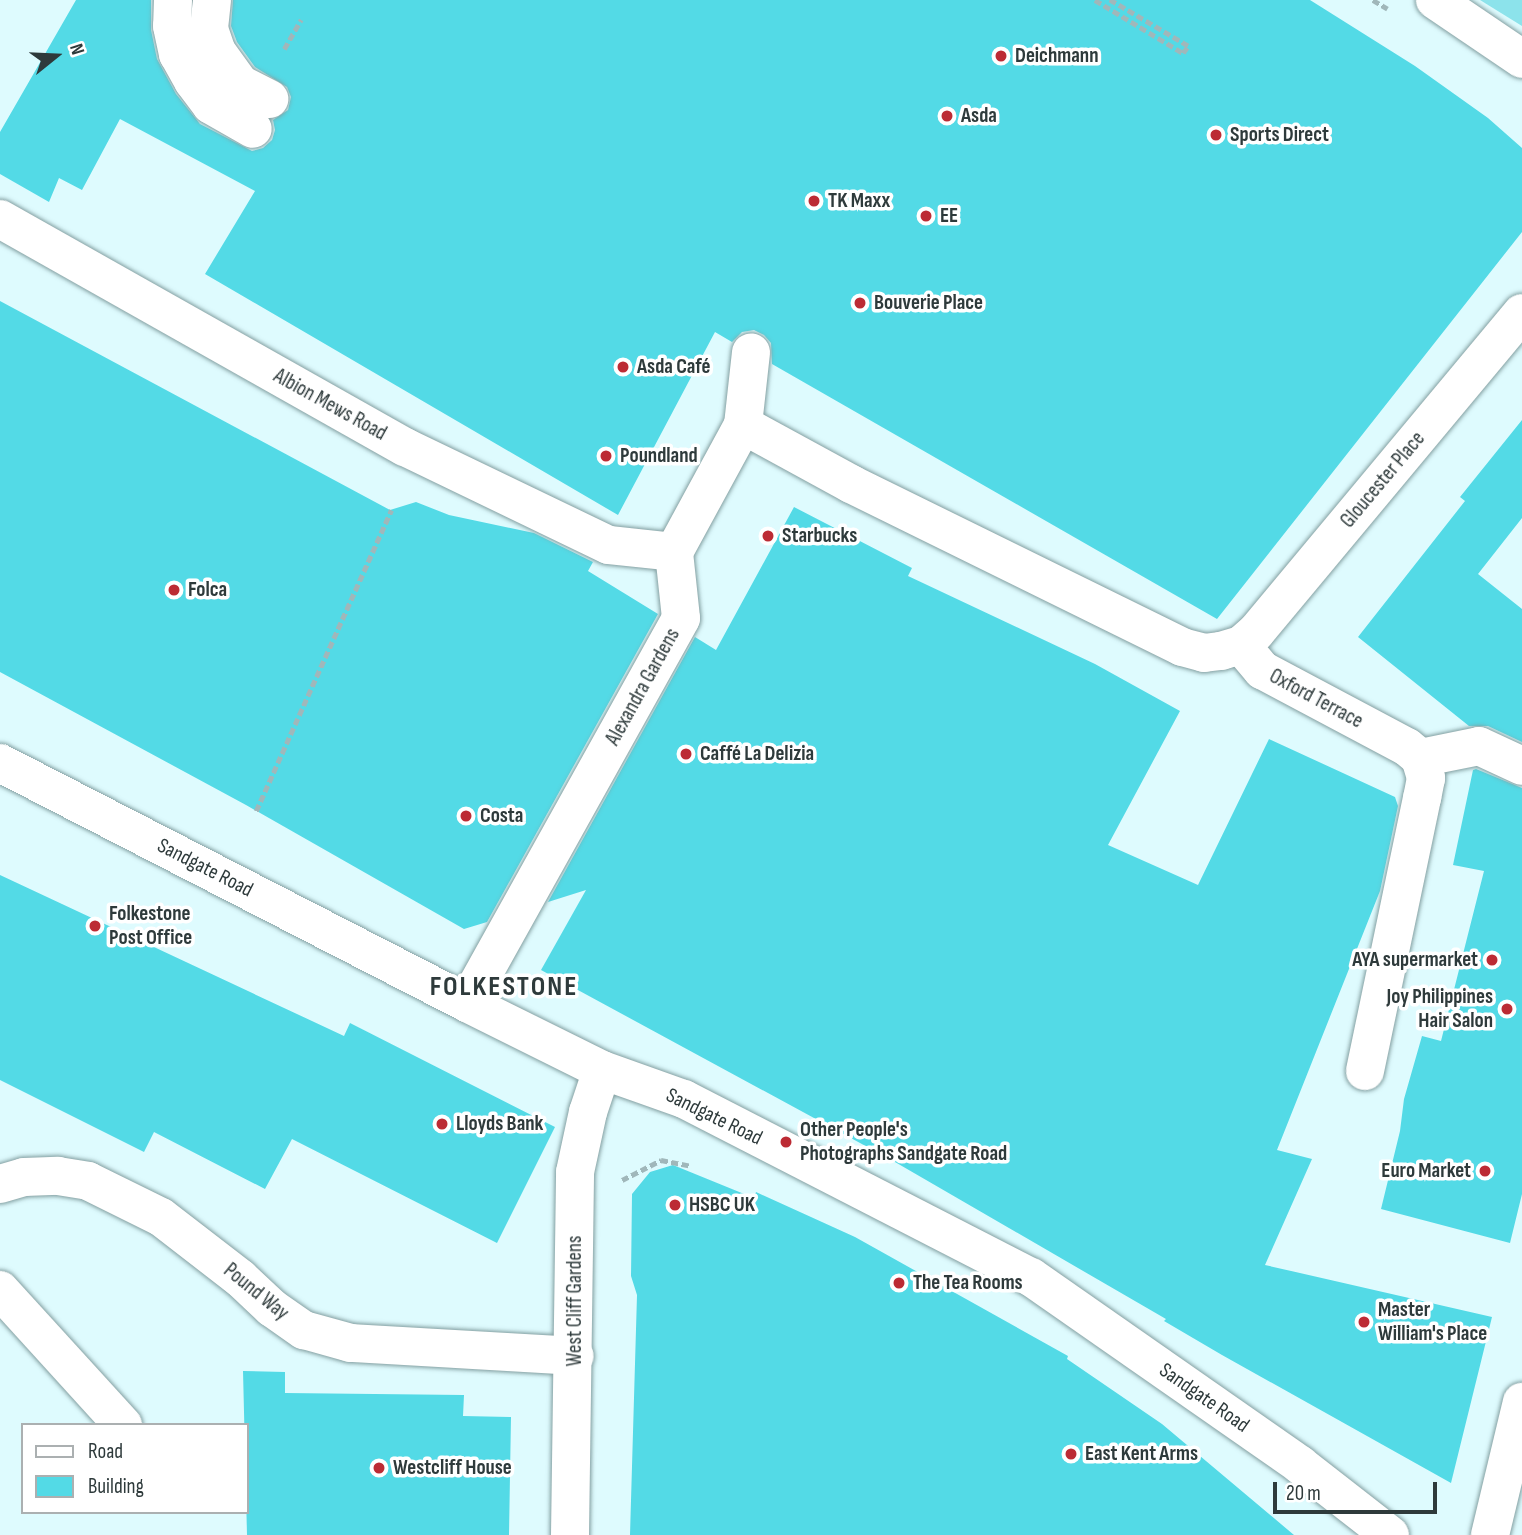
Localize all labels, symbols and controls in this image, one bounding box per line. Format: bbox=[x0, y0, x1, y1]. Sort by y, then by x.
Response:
north arrow bbox=[21, 21, 91, 91]
text: N bbox=[64, 41, 89, 58]
place label: Deichmann bbox=[1015, 43, 1099, 69]
marker: Deichmann bbox=[993, 48, 1009, 64]
place label: Asda bbox=[961, 103, 997, 129]
marker: Asda bbox=[939, 108, 955, 124]
place label: Sports Direct bbox=[1230, 122, 1329, 148]
marker: Sports Direct bbox=[1208, 127, 1224, 143]
place label: TK Maxx bbox=[828, 188, 890, 214]
marker: TK Maxx bbox=[806, 193, 822, 209]
place label: EE bbox=[940, 203, 958, 229]
marker: EE bbox=[918, 208, 934, 224]
place label: Bouverie Place bbox=[874, 290, 983, 316]
marker: Bouverie Place bbox=[852, 295, 868, 311]
place label: Asda Café bbox=[637, 354, 710, 380]
marker: Asda Café bbox=[615, 359, 631, 375]
street label: Albion Mews Road bbox=[269, 364, 391, 446]
street label: Gloucester Place bbox=[1335, 427, 1431, 533]
place label: Poundland bbox=[620, 443, 698, 469]
marker: Poundland bbox=[598, 448, 614, 464]
place label: Starbucks bbox=[782, 523, 857, 549]
marker: Starbucks bbox=[760, 528, 776, 544]
place label: Folca bbox=[188, 577, 227, 603]
marker: Folca bbox=[166, 582, 182, 598]
street label: Alexandra Gardens bbox=[600, 624, 686, 750]
street label: Oxford Terrace bbox=[1265, 664, 1367, 734]
place label: Caffé La Delizia bbox=[700, 741, 814, 767]
marker: Caffé La Delizia bbox=[678, 746, 694, 762]
place label: Costa bbox=[480, 803, 523, 829]
marker: Costa bbox=[458, 808, 474, 824]
street label: Sandgate Road bbox=[153, 833, 257, 903]
place label: Folkestone Post Office bbox=[109, 901, 192, 951]
marker: Folkestone Post Office bbox=[87, 918, 103, 934]
place label: AYA supermarket bbox=[1352, 947, 1478, 973]
marker: AYA supermarket bbox=[1484, 952, 1500, 968]
district label: FOLKESTONE bbox=[431, 970, 577, 1004]
place label: Joy Philippines Hair Salon bbox=[1387, 984, 1493, 1034]
marker: Joy Philippines Hair Salon bbox=[1499, 1001, 1515, 1017]
street label: Sandgate Road bbox=[662, 1083, 766, 1151]
place label: Lloyds Bank bbox=[456, 1111, 543, 1137]
marker: Lloyds Bank bbox=[434, 1116, 450, 1132]
place label: Other People's Photographs Sandgate Road bbox=[800, 1117, 1007, 1167]
marker: Other People's Photographs Sandgate Road bbox=[778, 1134, 794, 1150]
place label: Euro Market bbox=[1381, 1158, 1471, 1184]
marker: Euro Market bbox=[1477, 1163, 1493, 1179]
place label: HSBC UK bbox=[689, 1192, 755, 1218]
marker: HSBC UK bbox=[667, 1197, 683, 1213]
street label: West Cliff Gardens bbox=[562, 1236, 588, 1366]
street label: Pound Way bbox=[218, 1258, 294, 1326]
place label: The Tea Rooms bbox=[913, 1270, 1023, 1296]
marker: The Tea Rooms bbox=[891, 1275, 907, 1291]
place label: Master William's Place bbox=[1378, 1297, 1487, 1347]
marker: Master William's Place bbox=[1356, 1314, 1372, 1330]
street label: Sandgate Road bbox=[1154, 1358, 1254, 1438]
legend bbox=[21, 1423, 248, 1514]
text: Road bbox=[88, 1439, 123, 1464]
place label: East Kent Arms bbox=[1085, 1441, 1198, 1467]
marker: East Kent Arms bbox=[1063, 1446, 1079, 1462]
place label: Westcliff House bbox=[393, 1455, 512, 1481]
marker: Westcliff House bbox=[371, 1460, 387, 1476]
scale bar bbox=[1277, 1468, 1442, 1512]
text: Building bbox=[88, 1474, 144, 1499]
text: 20 m bbox=[1286, 1481, 1321, 1506]

